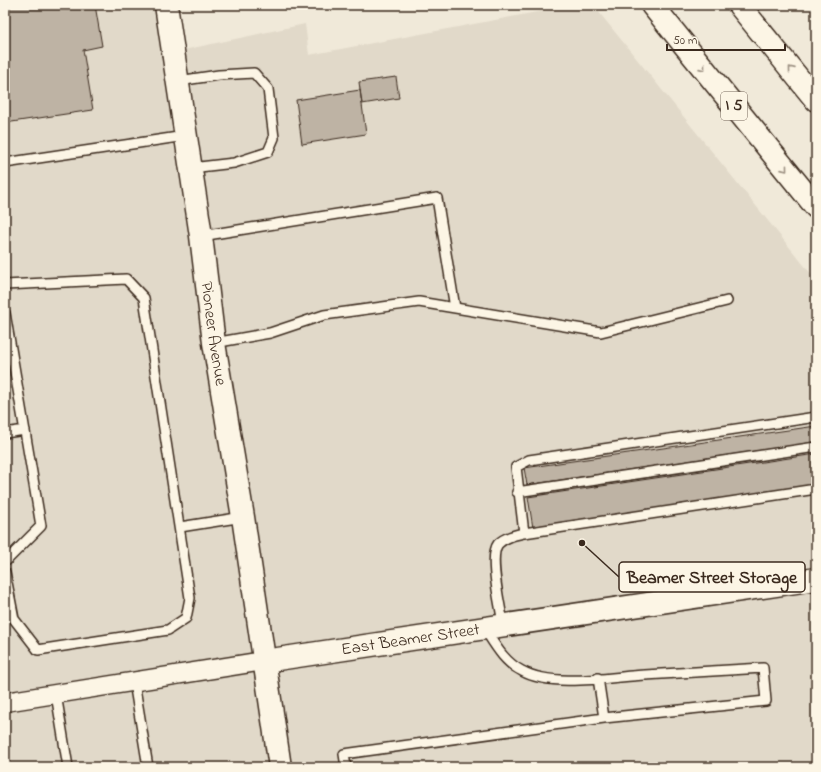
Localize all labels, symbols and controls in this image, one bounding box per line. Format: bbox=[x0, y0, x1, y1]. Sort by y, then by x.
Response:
scale bar bbox=[667, 26, 785, 52]
text: 50 m bbox=[673, 32, 697, 50]
one-way arrow bbox=[699, 63, 706, 70]
one-way arrow bbox=[789, 67, 796, 74]
road number: I 5 bbox=[721, 92, 747, 120]
one-way arrow bbox=[781, 164, 788, 171]
street label: Pioneer Avenue bbox=[194, 280, 233, 388]
callout: Beamer Street Storage bbox=[619, 562, 805, 592]
text: Beamer Street Storage bbox=[626, 566, 798, 593]
street label: East Beamer Street bbox=[339, 617, 482, 662]

